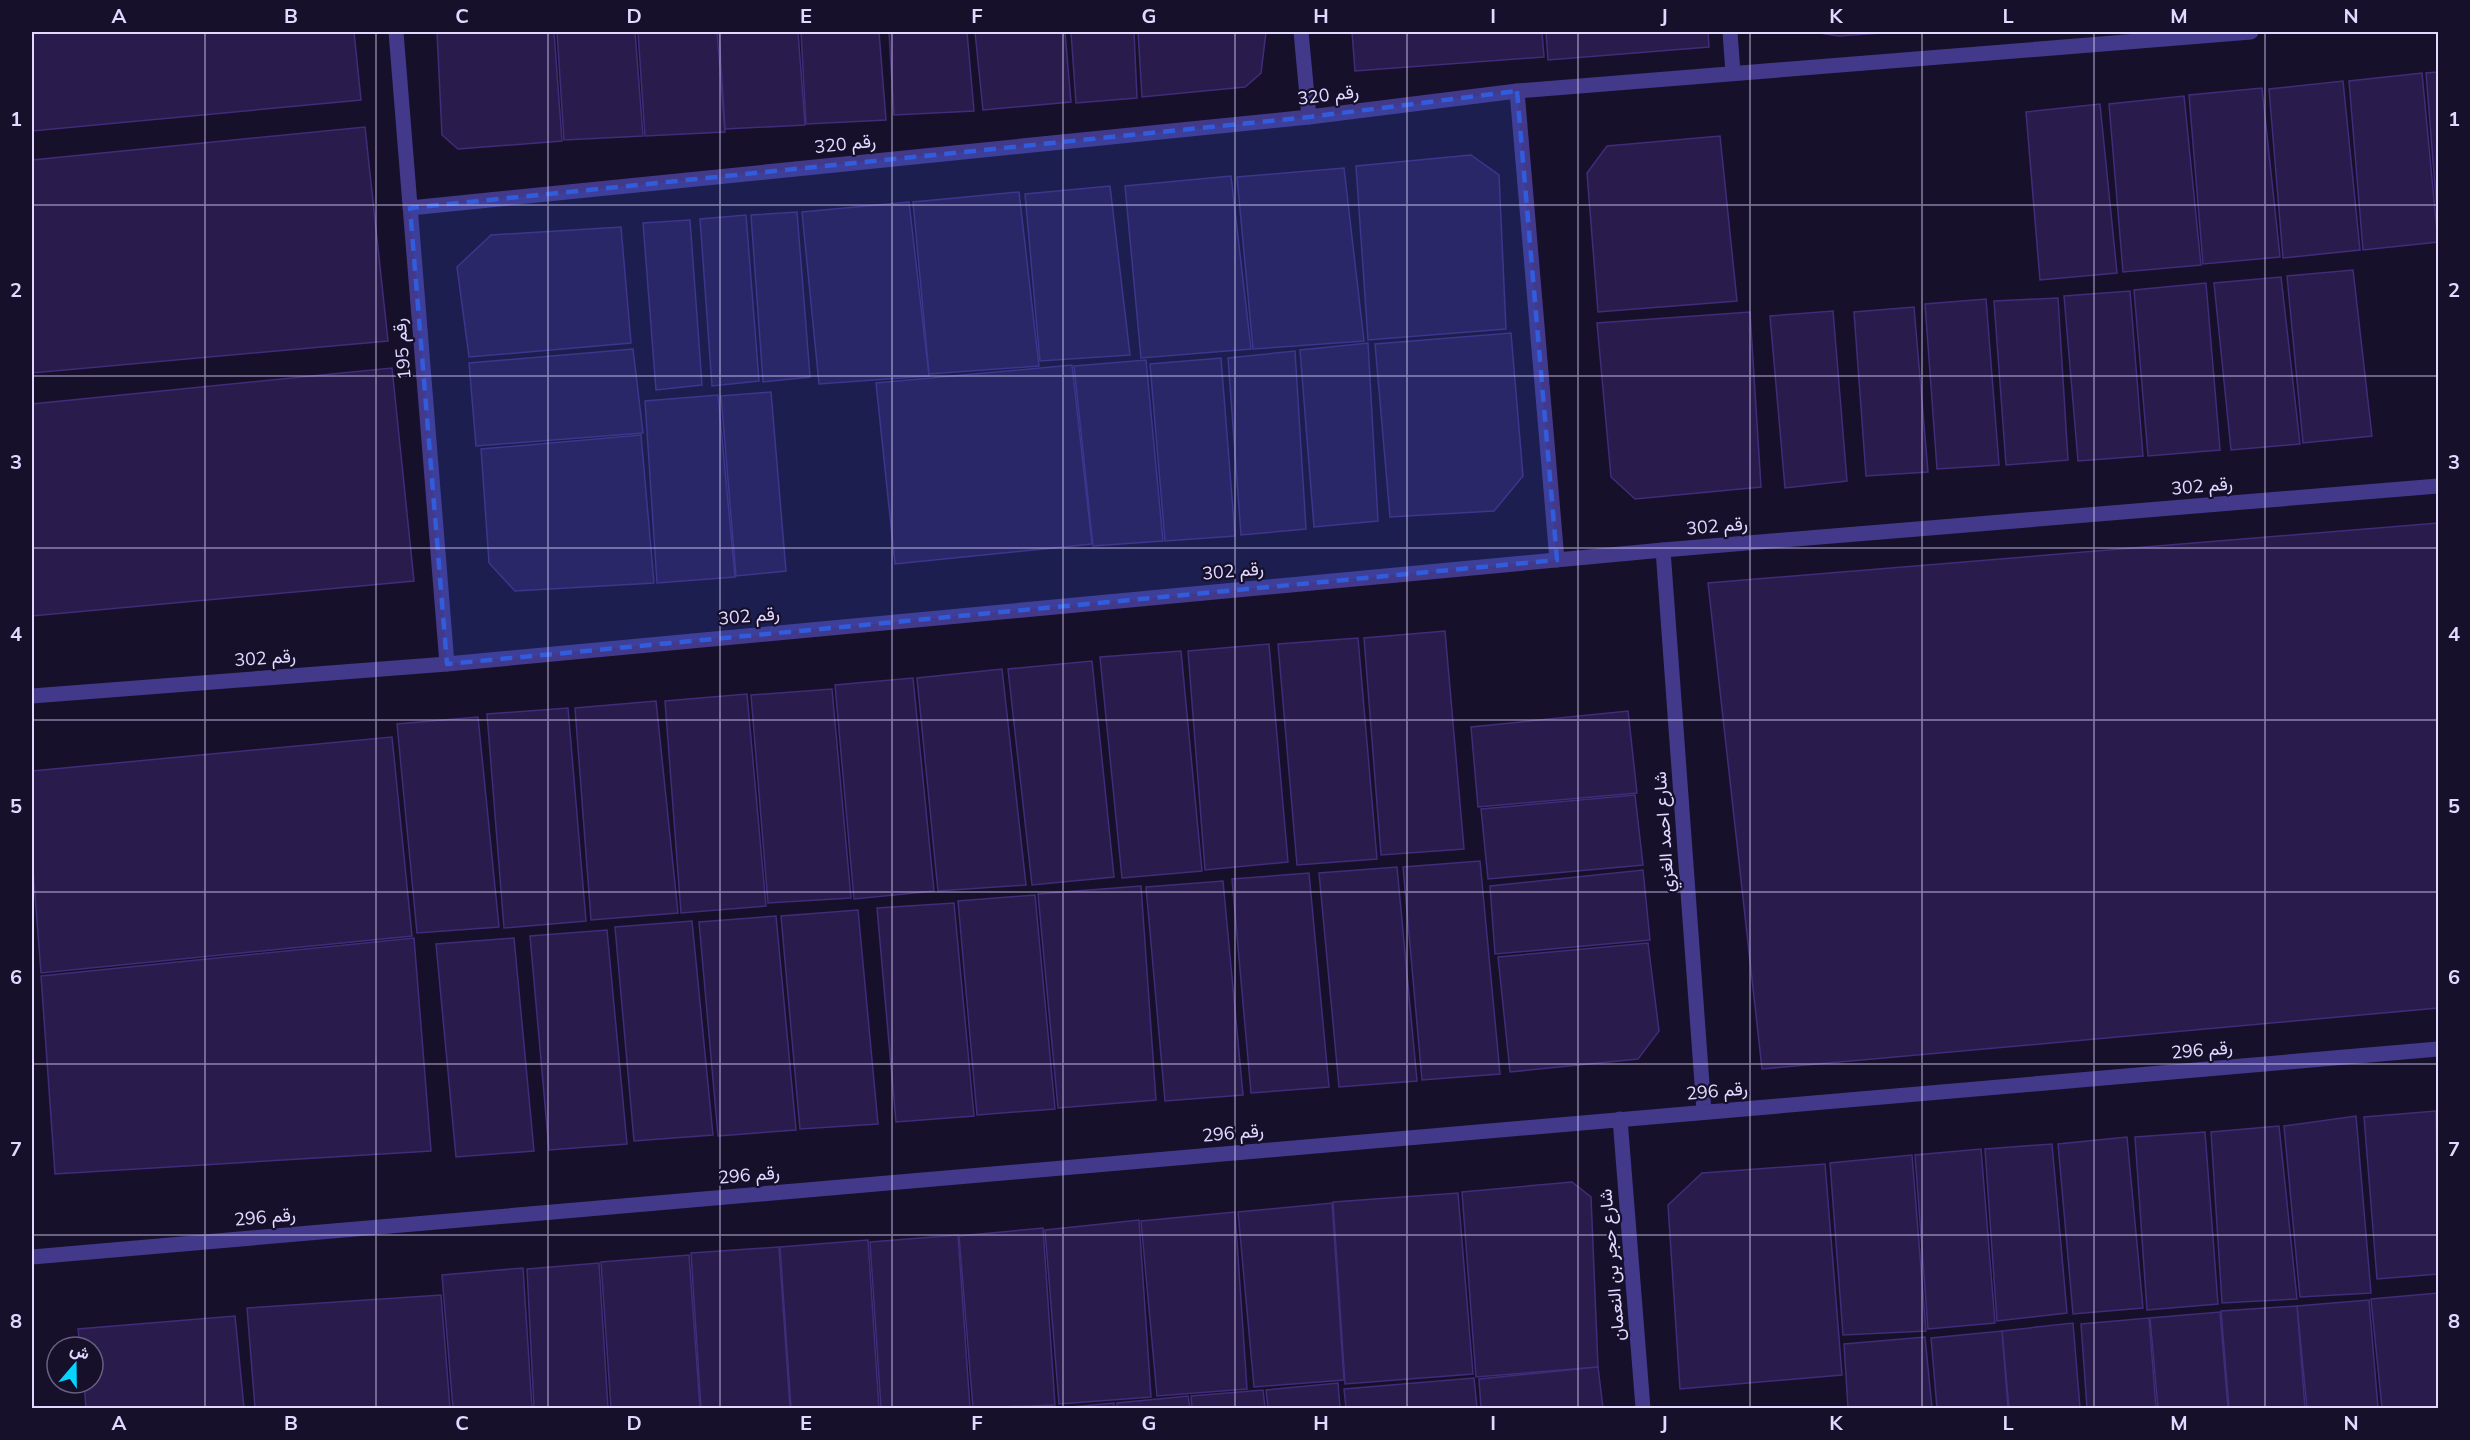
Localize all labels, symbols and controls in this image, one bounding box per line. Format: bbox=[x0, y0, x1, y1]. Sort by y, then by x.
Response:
text: A bbox=[112, 3, 127, 28]
text: B bbox=[284, 3, 298, 28]
text: C bbox=[455, 3, 469, 28]
text: D bbox=[626, 3, 642, 28]
text: E bbox=[800, 3, 812, 28]
text: F bbox=[971, 3, 983, 28]
text: G bbox=[1142, 3, 1156, 28]
text: H bbox=[1313, 3, 1329, 28]
text: I bbox=[1490, 3, 1496, 28]
text: J bbox=[1660, 3, 1668, 28]
text: K bbox=[1829, 3, 1843, 28]
text: L bbox=[2002, 3, 2014, 28]
text: M bbox=[2170, 3, 2188, 28]
text: N bbox=[2343, 3, 2359, 28]
street label: رقم 320 bbox=[1296, 79, 1360, 111]
text: 1 bbox=[10, 106, 22, 131]
text: 1 bbox=[2448, 106, 2460, 131]
street label: رقم 320 bbox=[813, 129, 877, 159]
text: 2 bbox=[10, 277, 22, 302]
text: 2 bbox=[2448, 277, 2460, 302]
street label: رقم 195 bbox=[387, 317, 417, 381]
text: 3 bbox=[10, 449, 22, 474]
text: 3 bbox=[2448, 449, 2460, 474]
street label: رقم 302 bbox=[2170, 471, 2234, 501]
street label: رقم 302 bbox=[1685, 511, 1749, 541]
street label: رقم 302 bbox=[1201, 556, 1265, 586]
street label: رقم 302 bbox=[717, 601, 781, 631]
text: 4 bbox=[10, 621, 22, 646]
text: 4 bbox=[2448, 621, 2460, 646]
street label: رقم 302 bbox=[233, 644, 297, 672]
street label: شارع احمد الغزي bbox=[1648, 771, 1683, 893]
text: 5 bbox=[10, 793, 22, 818]
text: 5 bbox=[2448, 793, 2460, 818]
text: 6 bbox=[10, 964, 22, 989]
text: 6 bbox=[2448, 964, 2460, 989]
street label: رقم 296 bbox=[2170, 1035, 2234, 1065]
street label: رقم 296 bbox=[1685, 1076, 1749, 1106]
street label: رقم 296 bbox=[1201, 1118, 1265, 1148]
text: 7 bbox=[10, 1136, 22, 1161]
text: 7 bbox=[2448, 1136, 2460, 1161]
street label: رقم 296 bbox=[717, 1160, 781, 1190]
street label: شارع حجر بن النعمان bbox=[1593, 1188, 1631, 1342]
street label: رقم 296 bbox=[233, 1202, 297, 1232]
text: 8 bbox=[10, 1308, 22, 1333]
text: 8 bbox=[2448, 1308, 2460, 1333]
north arrow bbox=[45, 1335, 105, 1395]
text: ش bbox=[68, 1338, 93, 1364]
text: A bbox=[112, 1410, 127, 1435]
text: B bbox=[284, 1410, 298, 1435]
text: C bbox=[455, 1410, 469, 1435]
text: D bbox=[626, 1410, 642, 1435]
text: E bbox=[800, 1410, 812, 1435]
text: F bbox=[971, 1410, 983, 1435]
text: G bbox=[1142, 1410, 1156, 1435]
text: H bbox=[1313, 1410, 1329, 1435]
text: I bbox=[1490, 1410, 1496, 1435]
text: J bbox=[1660, 1410, 1668, 1435]
text: K bbox=[1829, 1410, 1843, 1435]
text: L bbox=[2002, 1410, 2014, 1435]
text: M bbox=[2170, 1410, 2188, 1435]
text: N bbox=[2343, 1410, 2359, 1435]

